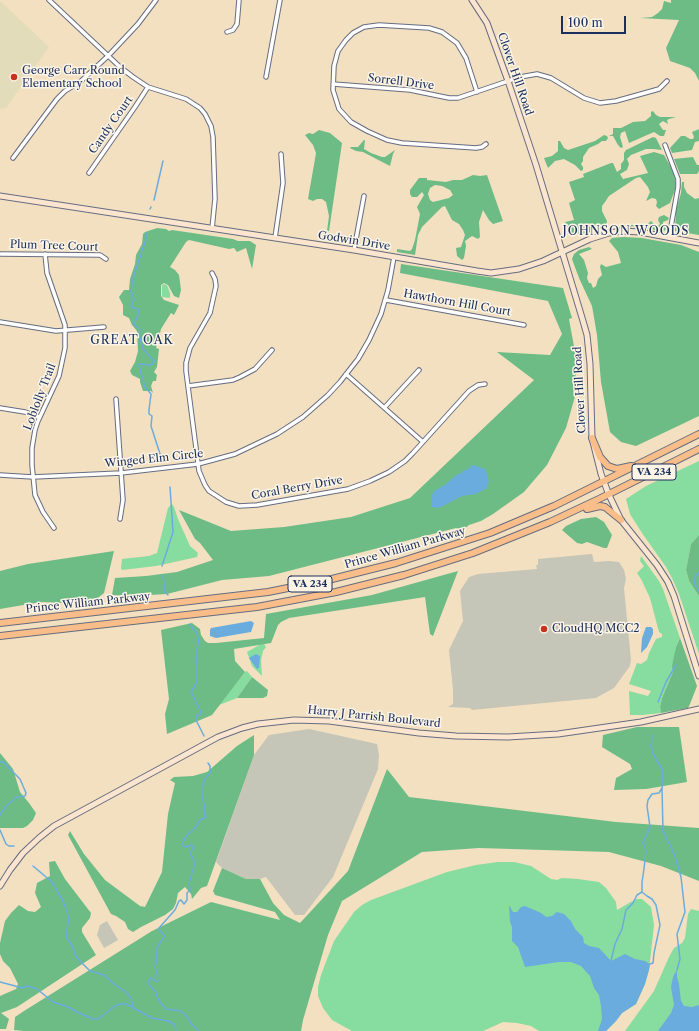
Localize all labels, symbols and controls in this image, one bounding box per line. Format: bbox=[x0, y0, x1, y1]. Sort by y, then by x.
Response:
scale bar bbox=[563, 8, 628, 34]
text: 100 m bbox=[568, 15, 603, 30]
street label: Clover Hill Road bbox=[495, 31, 535, 117]
place label: George Carr Round Elementary School bbox=[22, 64, 125, 90]
street label: Sorrell Drive bbox=[367, 71, 435, 93]
marker: George Carr Round Elementary School bbox=[9, 72, 19, 82]
street label: Candy Court bbox=[86, 94, 136, 156]
district label: JOHNSON WOODS bbox=[563, 225, 689, 239]
street label: Godwin Drive bbox=[317, 229, 391, 253]
street label: Plum Tree Court bbox=[10, 238, 98, 254]
street label: Hawthorn Hill Court bbox=[402, 287, 512, 319]
district label: GREAT OAK bbox=[90, 334, 174, 348]
street label: Clover Hill Road bbox=[571, 346, 589, 434]
street label: Loblolly Trail bbox=[21, 362, 59, 432]
street label: Winged Elm Circle bbox=[104, 447, 204, 471]
road number: VA 234 bbox=[632, 464, 676, 480]
street label: Coral Berry Drive bbox=[250, 473, 344, 503]
street label: Prince William Parkway bbox=[343, 524, 467, 572]
road number: VA 234 bbox=[288, 576, 332, 592]
street label: Prince William Parkway bbox=[25, 590, 151, 616]
place label: CloudHQ MCC2 bbox=[552, 622, 640, 636]
marker: CloudHQ MCC2 bbox=[539, 624, 549, 634]
street label: Harry J Parrish Boulevard bbox=[307, 703, 441, 731]

